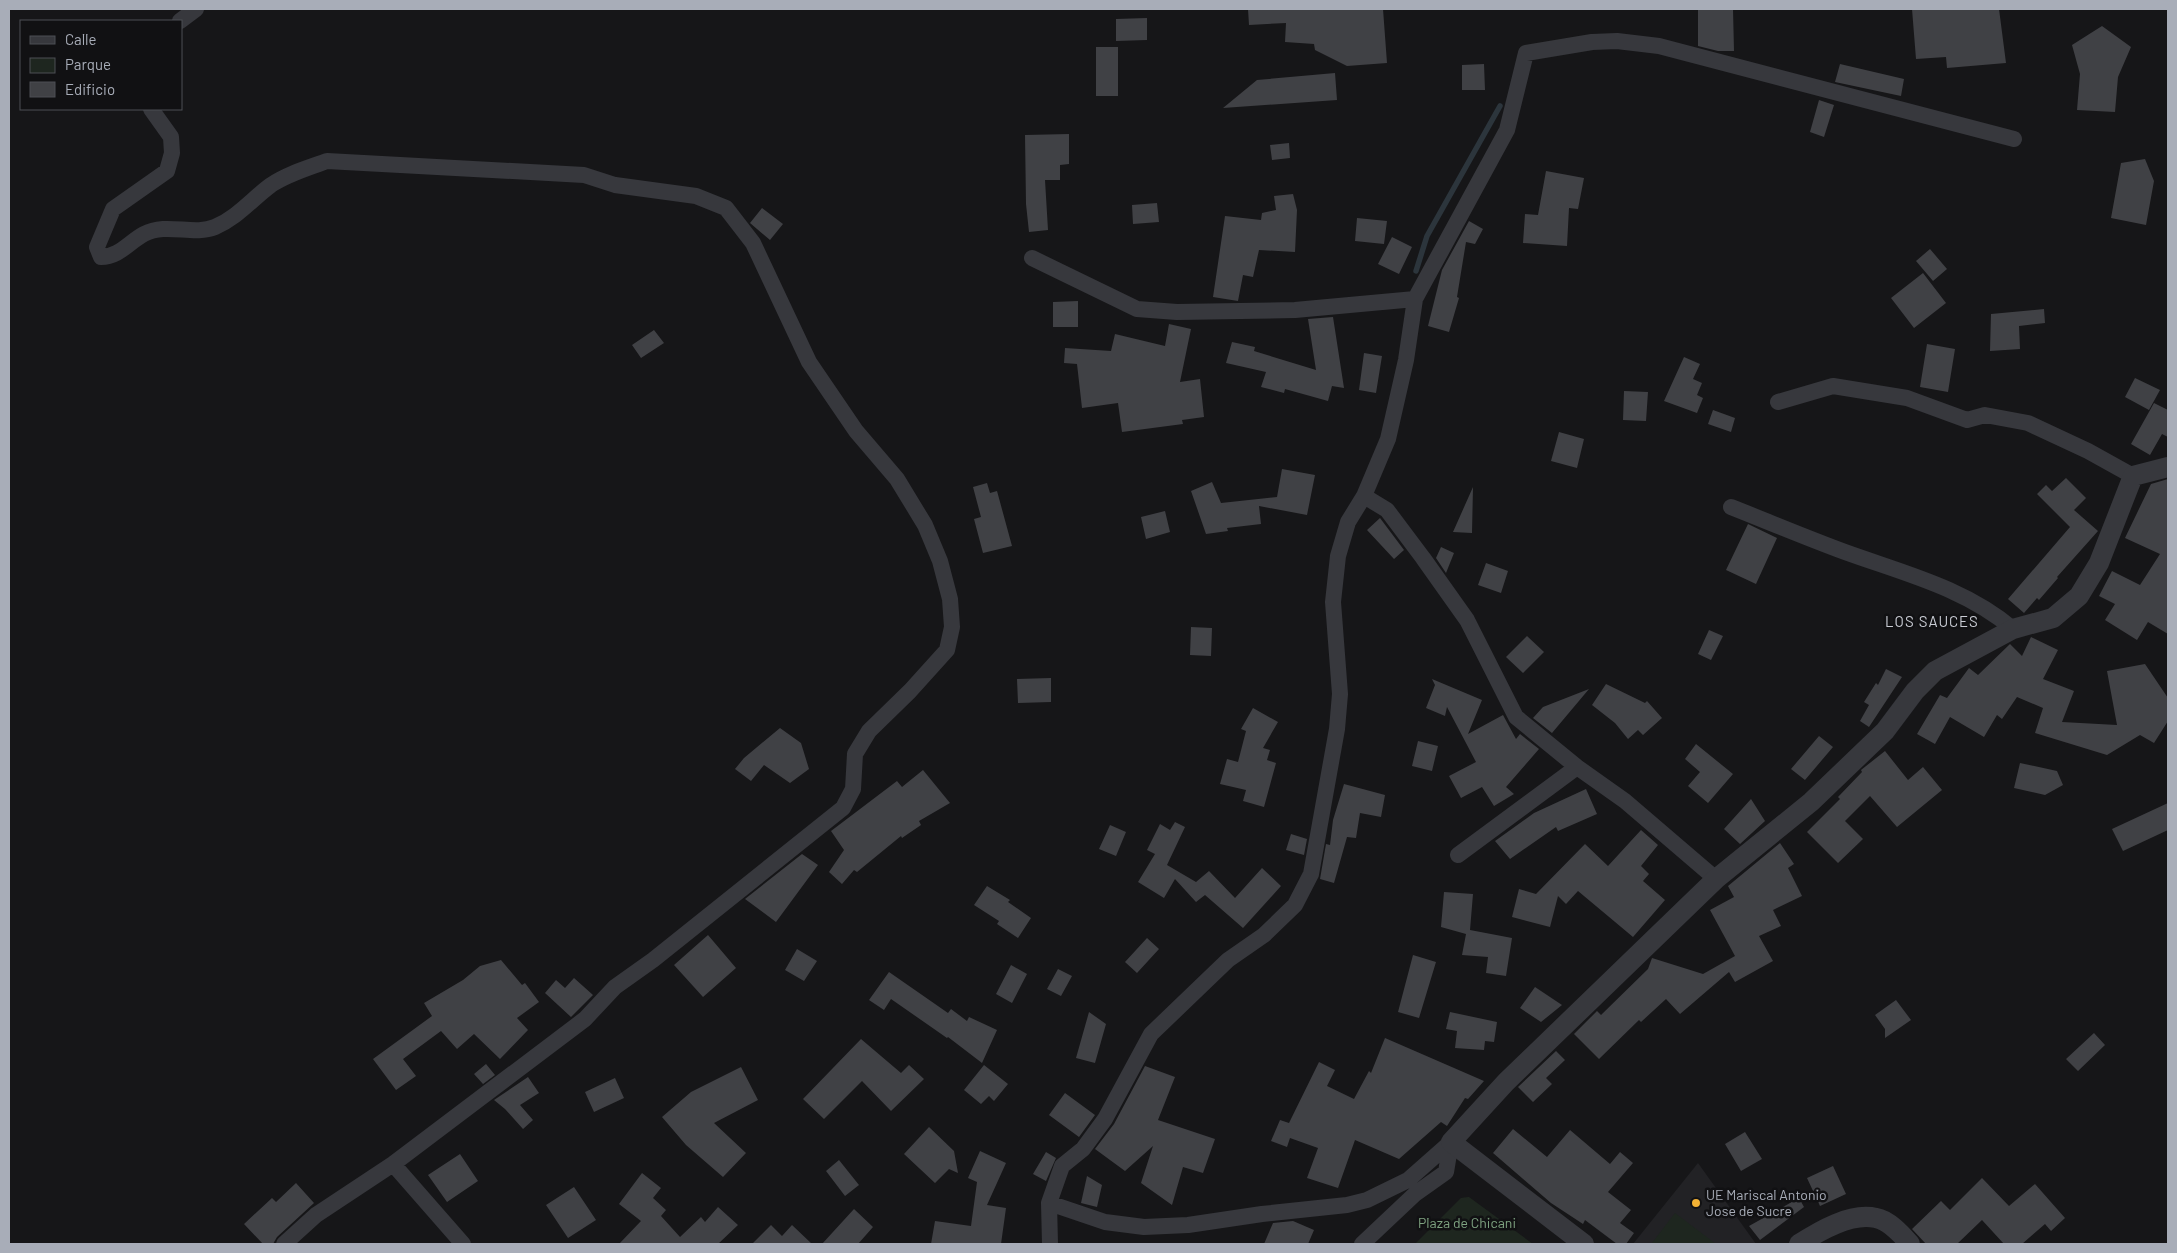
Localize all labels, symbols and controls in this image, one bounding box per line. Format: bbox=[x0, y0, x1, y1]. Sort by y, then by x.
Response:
legend bbox=[20, 20, 182, 110]
text: Calle bbox=[65, 30, 97, 48]
text: Parque bbox=[65, 55, 111, 73]
text: Edificio bbox=[65, 80, 115, 98]
district label: LOS SAUCES bbox=[1885, 612, 1979, 630]
place label: UE Mariscal Antonio Jose de Sucre bbox=[1706, 1186, 1827, 1219]
marker: UE Mariscal Antonio Jose de Sucre bbox=[1690, 1197, 1702, 1209]
park label: Plaza de Chicani bbox=[1418, 1214, 1516, 1231]

